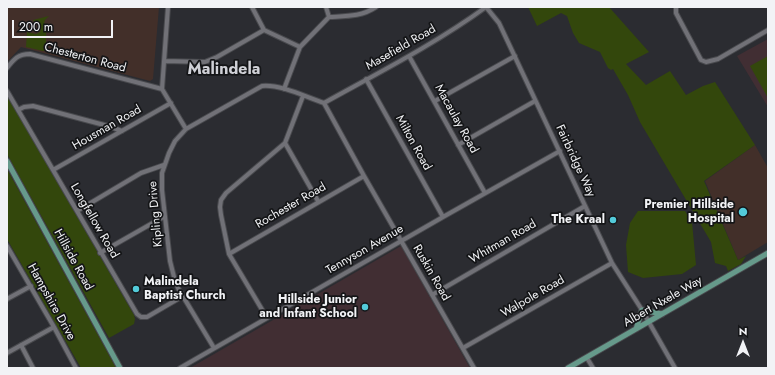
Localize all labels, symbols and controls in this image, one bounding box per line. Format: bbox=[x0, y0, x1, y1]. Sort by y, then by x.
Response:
scale bar bbox=[14, 12, 115, 38]
text: 200 m bbox=[19, 18, 53, 36]
street label: Masefield Road bbox=[363, 22, 439, 74]
street label: Chesterton Road bbox=[43, 40, 127, 76]
district label: Malindela bbox=[188, 60, 260, 80]
street label: Macaulay Road bbox=[431, 82, 481, 156]
street label: Housman Road bbox=[70, 102, 144, 154]
street label: Milton Road bbox=[392, 113, 434, 173]
street label: Fairbridge Way bbox=[552, 123, 598, 199]
street label: Kipling Drive bbox=[146, 180, 166, 248]
street label: Rochester Road bbox=[253, 180, 329, 232]
street label: Longfellow Road bbox=[67, 181, 121, 261]
place label: Premier Hillside Hospital bbox=[644, 198, 734, 226]
marker: Premier Hillside Hospital bbox=[737, 206, 749, 218]
place label: The Kraal bbox=[551, 213, 605, 227]
marker: The Kraal bbox=[608, 215, 618, 225]
street label: Whitman Road bbox=[467, 217, 539, 267]
street label: Tennyson Avenue bbox=[324, 222, 406, 278]
street label: Hillside Road bbox=[50, 227, 96, 293]
street label: Ruskin Road bbox=[409, 243, 453, 303]
street label: Hampshire Drive bbox=[24, 261, 78, 343]
street label: Walpole Road bbox=[499, 273, 567, 321]
street label: Albert Nxele Way bbox=[621, 274, 705, 330]
place label: Malindela Baptist Church bbox=[144, 275, 226, 303]
marker: Malindela Baptist Church bbox=[131, 284, 141, 294]
place label: Hillside Junior and Infant School bbox=[259, 293, 357, 321]
marker: Hillside Junior and Infant School bbox=[360, 302, 370, 312]
north arrow bbox=[723, 323, 763, 363]
text: N bbox=[739, 323, 747, 339]

